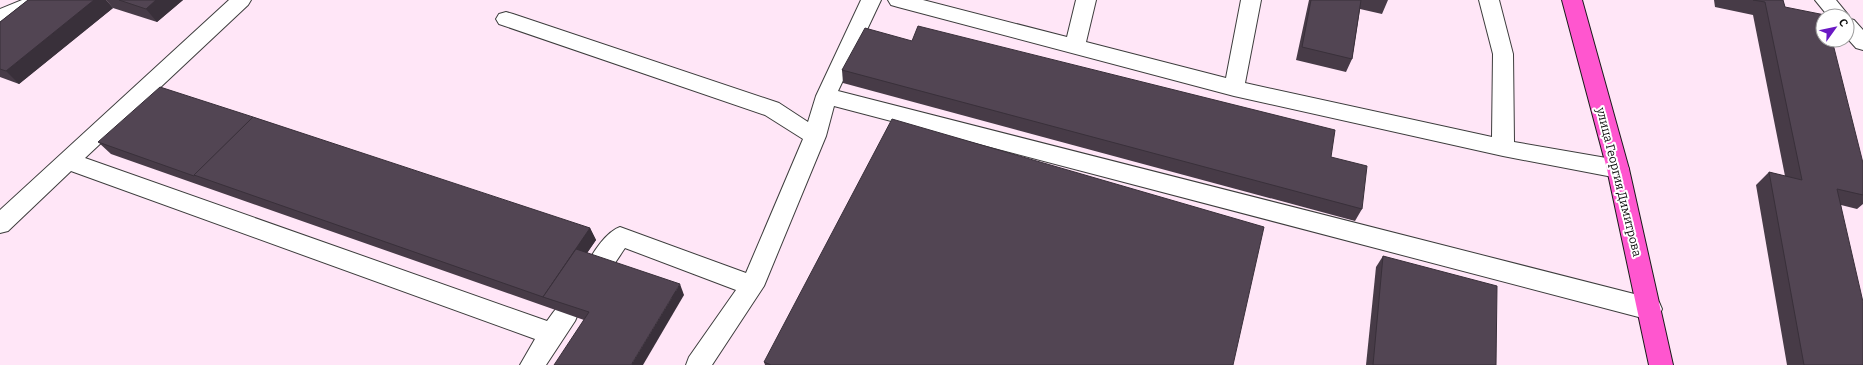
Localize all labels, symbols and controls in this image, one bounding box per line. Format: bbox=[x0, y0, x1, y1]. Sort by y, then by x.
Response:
north arrow bbox=[1815, 8, 1855, 48]
text: С bbox=[1836, 16, 1850, 29]
street label: улица Георгия Димитрова bbox=[1593, 105, 1644, 258]

